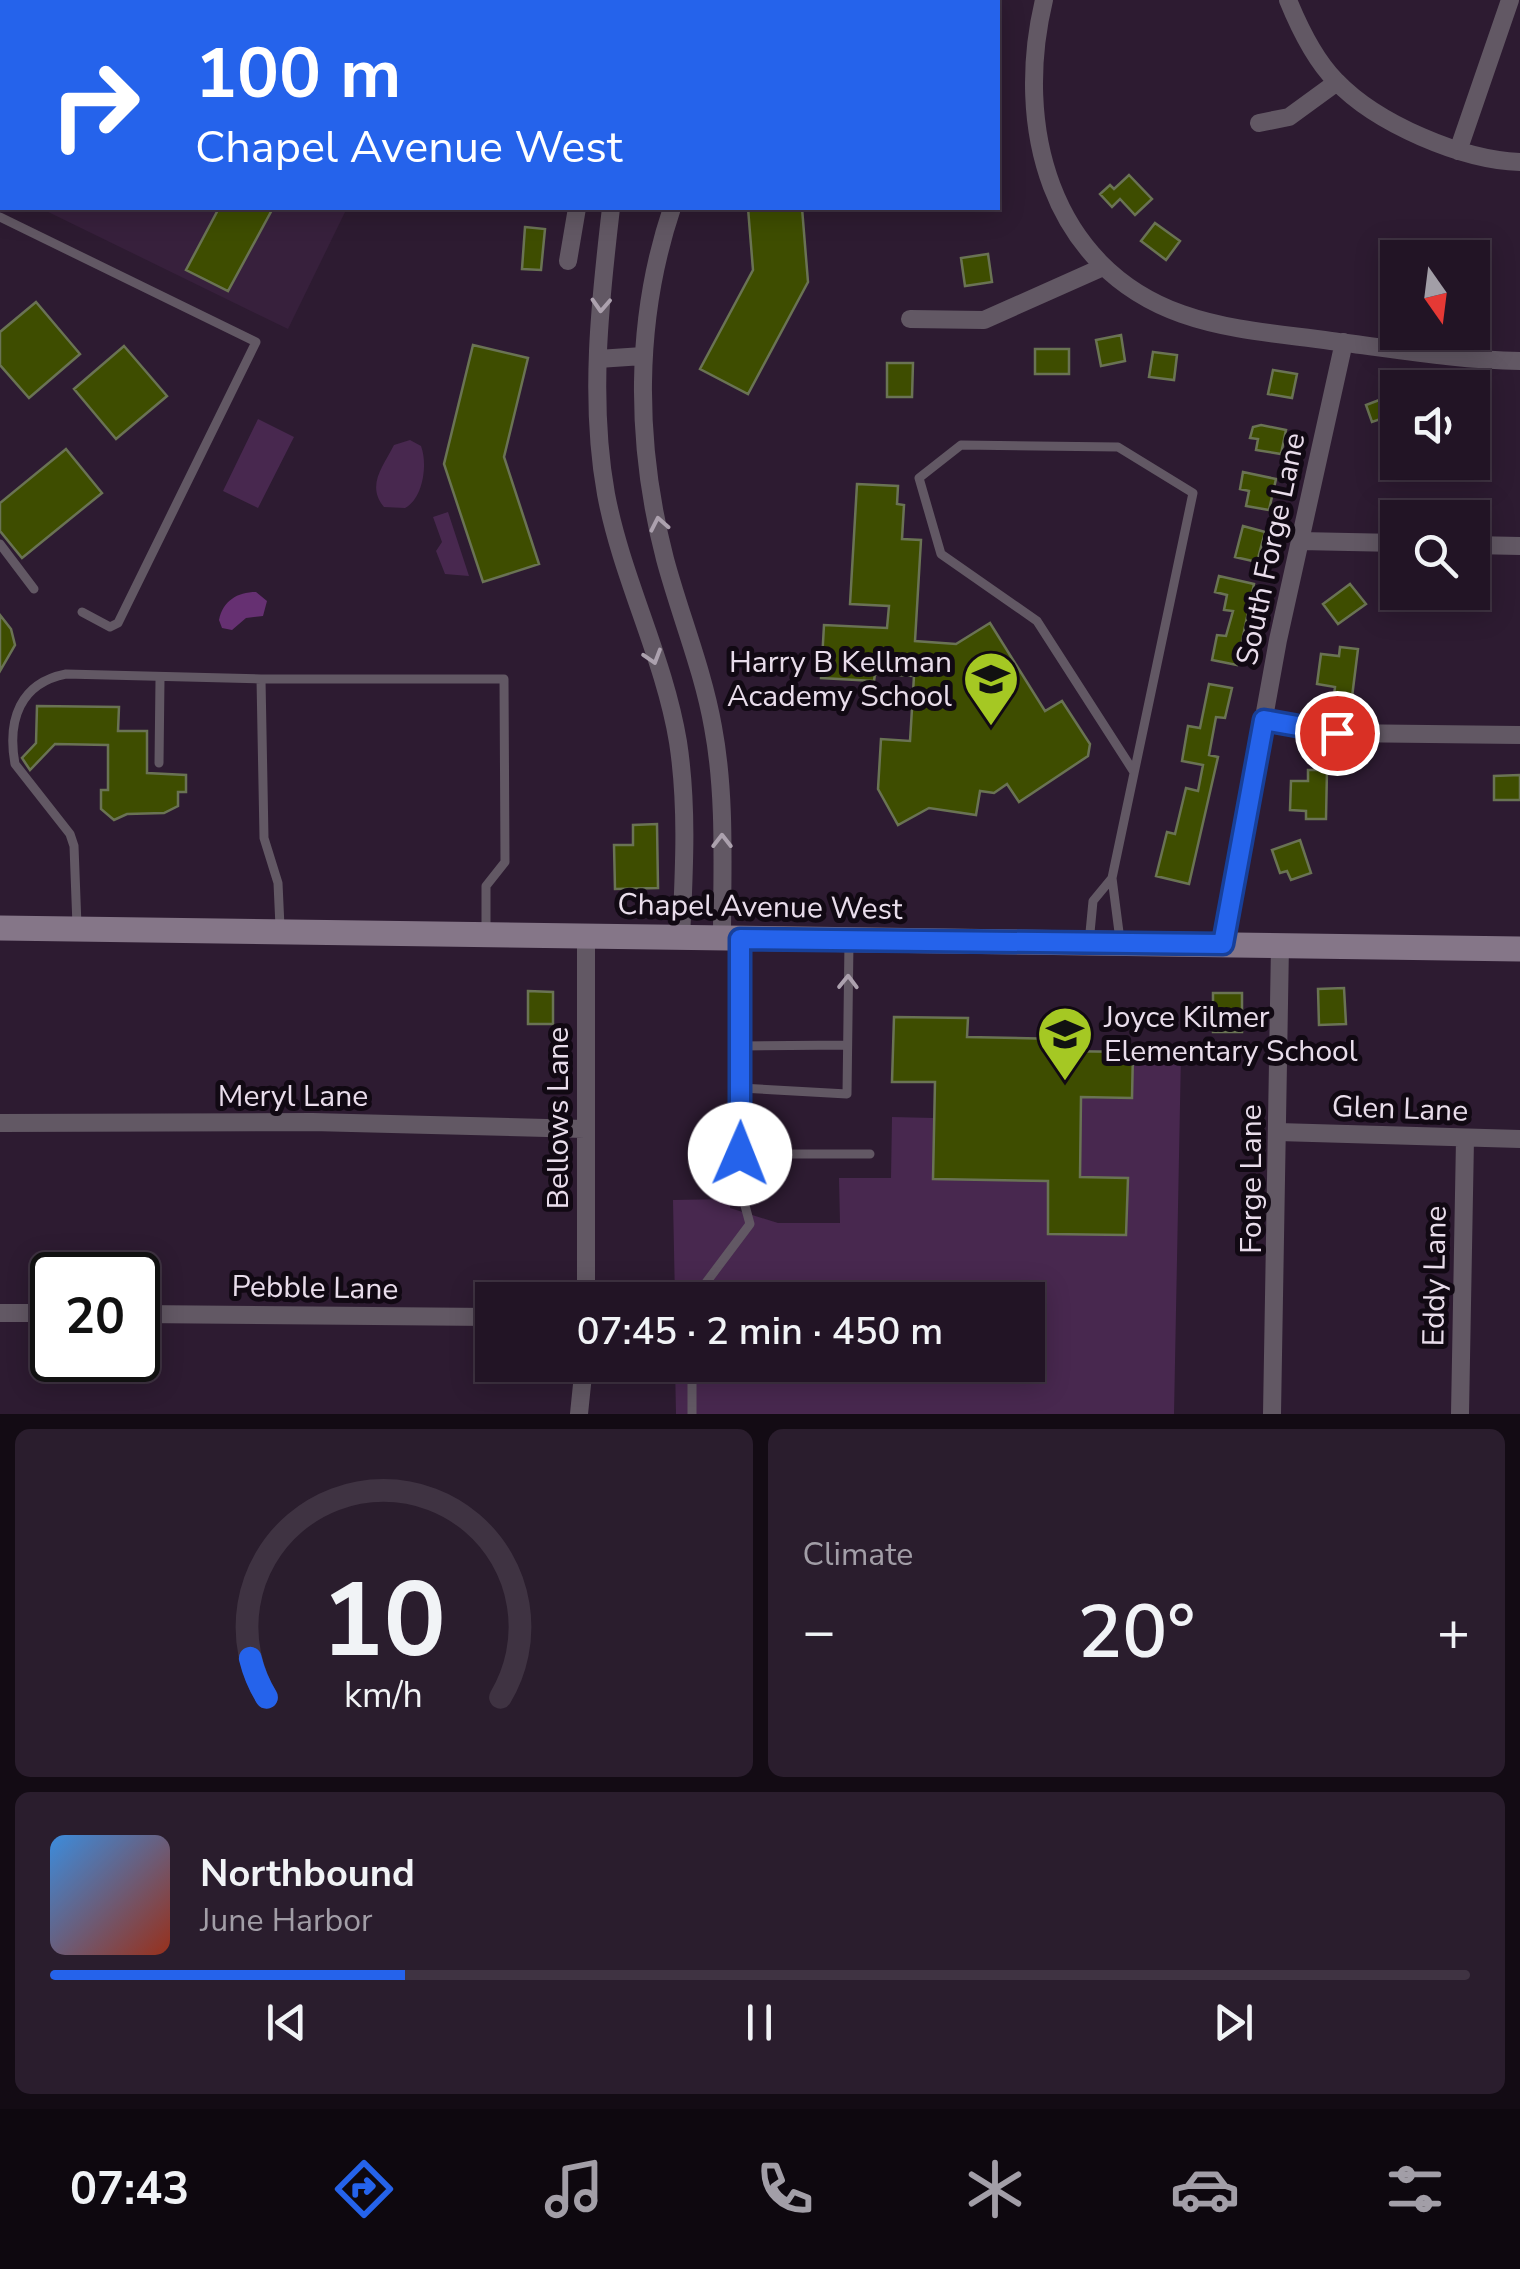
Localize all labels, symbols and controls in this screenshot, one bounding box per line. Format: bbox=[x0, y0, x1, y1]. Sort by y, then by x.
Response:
text: 100 m bbox=[195, 26, 401, 122]
icon: right bbox=[30, 40, 160, 170]
text: Chapel Avenue West bbox=[195, 117, 622, 178]
north arrow bbox=[1380, 240, 1490, 350]
map controls bbox=[1380, 240, 1490, 610]
one-way arrow bbox=[591, 297, 612, 313]
button: sound bbox=[1380, 370, 1490, 480]
street label: South Forge Lane bbox=[1226, 429, 1316, 669]
button: search bbox=[1380, 500, 1490, 610]
one-way arrow bbox=[649, 516, 670, 532]
place label: Harry B Kellman Academy School bbox=[727, 642, 952, 717]
one-way arrow bbox=[642, 647, 662, 664]
school or university icon: Harry B Kellman Academy School bbox=[961, 649, 1021, 728]
pin bbox=[1295, 691, 1380, 776]
icon: arrive bbox=[1310, 706, 1365, 761]
one-way arrow bbox=[711, 833, 733, 848]
street label: Chapel Avenue West bbox=[617, 884, 903, 930]
one-way arrow bbox=[838, 973, 859, 989]
place label: Joyce Kilmer Elementary School bbox=[1103, 997, 1358, 1072]
school or university icon: Joyce Kilmer Elementary School bbox=[1035, 1004, 1095, 1083]
street label: Bellows Lane bbox=[538, 1027, 579, 1209]
street label: Meryl Lane bbox=[218, 1076, 368, 1117]
street label: Glen Lane bbox=[1331, 1086, 1469, 1132]
position arrow bbox=[688, 1102, 792, 1206]
street label: Forge Lane bbox=[1231, 1104, 1272, 1254]
street label: Eddy Lane bbox=[1413, 1205, 1457, 1347]
speed limit sign: 20 bbox=[30, 1252, 160, 1382]
street label: Pebble Lane bbox=[231, 1266, 399, 1310]
text: 07:45 · 2 min · 450 m bbox=[577, 1306, 943, 1357]
text: Climate bbox=[803, 1533, 913, 1576]
text: 10 bbox=[321, 1550, 446, 1692]
text: 20° bbox=[1077, 1581, 1195, 1683]
text: − bbox=[803, 1594, 836, 1669]
text: + bbox=[1437, 1594, 1470, 1669]
text: km/h bbox=[344, 1671, 423, 1720]
text: Northbound bbox=[200, 1848, 415, 1899]
text: June Harbor bbox=[200, 1899, 372, 1942]
icon: previous bbox=[259, 1995, 314, 2050]
icon: pause bbox=[732, 1995, 787, 2050]
icon: next bbox=[1206, 1995, 1261, 2050]
icon: directions bbox=[329, 2154, 399, 2224]
icon: music bbox=[539, 2154, 609, 2224]
icon: phone bbox=[750, 2154, 820, 2224]
icon: climate bbox=[960, 2154, 1030, 2224]
icon: car bbox=[1170, 2154, 1240, 2224]
icon: filters bbox=[1380, 2154, 1450, 2224]
text: 07:43 bbox=[70, 2159, 189, 2220]

